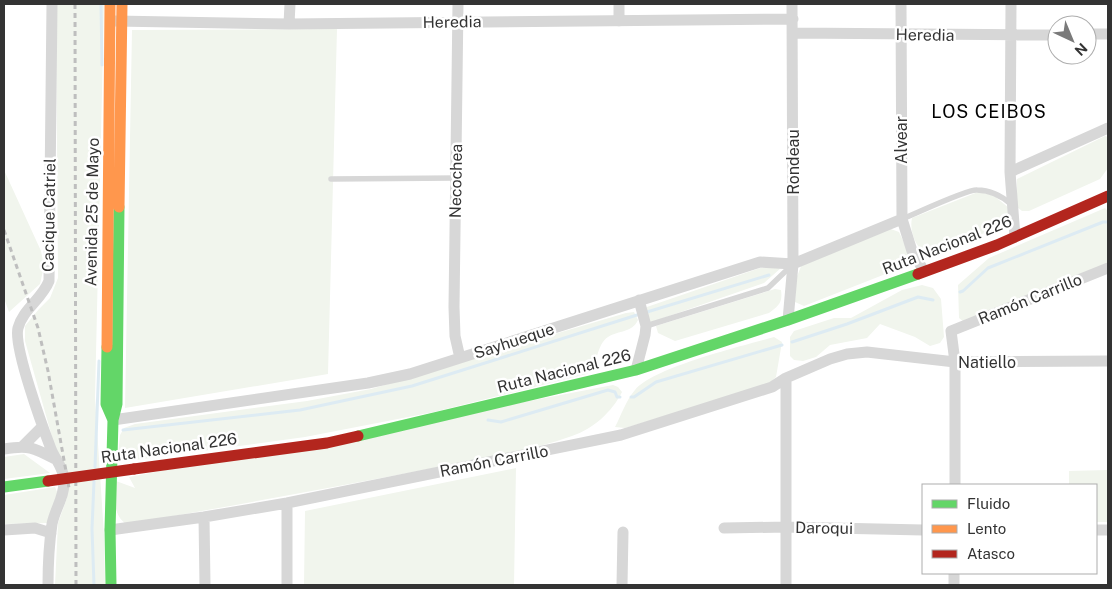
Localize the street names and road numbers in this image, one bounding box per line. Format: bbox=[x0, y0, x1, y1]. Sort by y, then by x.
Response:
street label: Heredia bbox=[422, 12, 482, 32]
street label: Heredia bbox=[895, 25, 955, 45]
street label: Alvear bbox=[892, 116, 911, 164]
street label: Rondeau bbox=[784, 129, 803, 195]
street label: Avenida 25 de Mayo bbox=[81, 137, 103, 287]
street label: Necochea bbox=[446, 144, 466, 218]
street label: Cacique Catriel bbox=[39, 158, 59, 272]
street label: Ruta Nacional 226 bbox=[880, 212, 1014, 278]
street label: Ramón Carrillo bbox=[975, 270, 1085, 328]
street label: Sayhueque bbox=[471, 319, 557, 363]
street label: Ruta Nacional 226 bbox=[495, 345, 633, 397]
street label: Natiello bbox=[958, 353, 1016, 372]
street label: Ruta Nacional 226 bbox=[100, 429, 238, 467]
street label: Ramón Carrillo bbox=[438, 441, 550, 481]
street label: Daroqui bbox=[795, 518, 853, 538]

